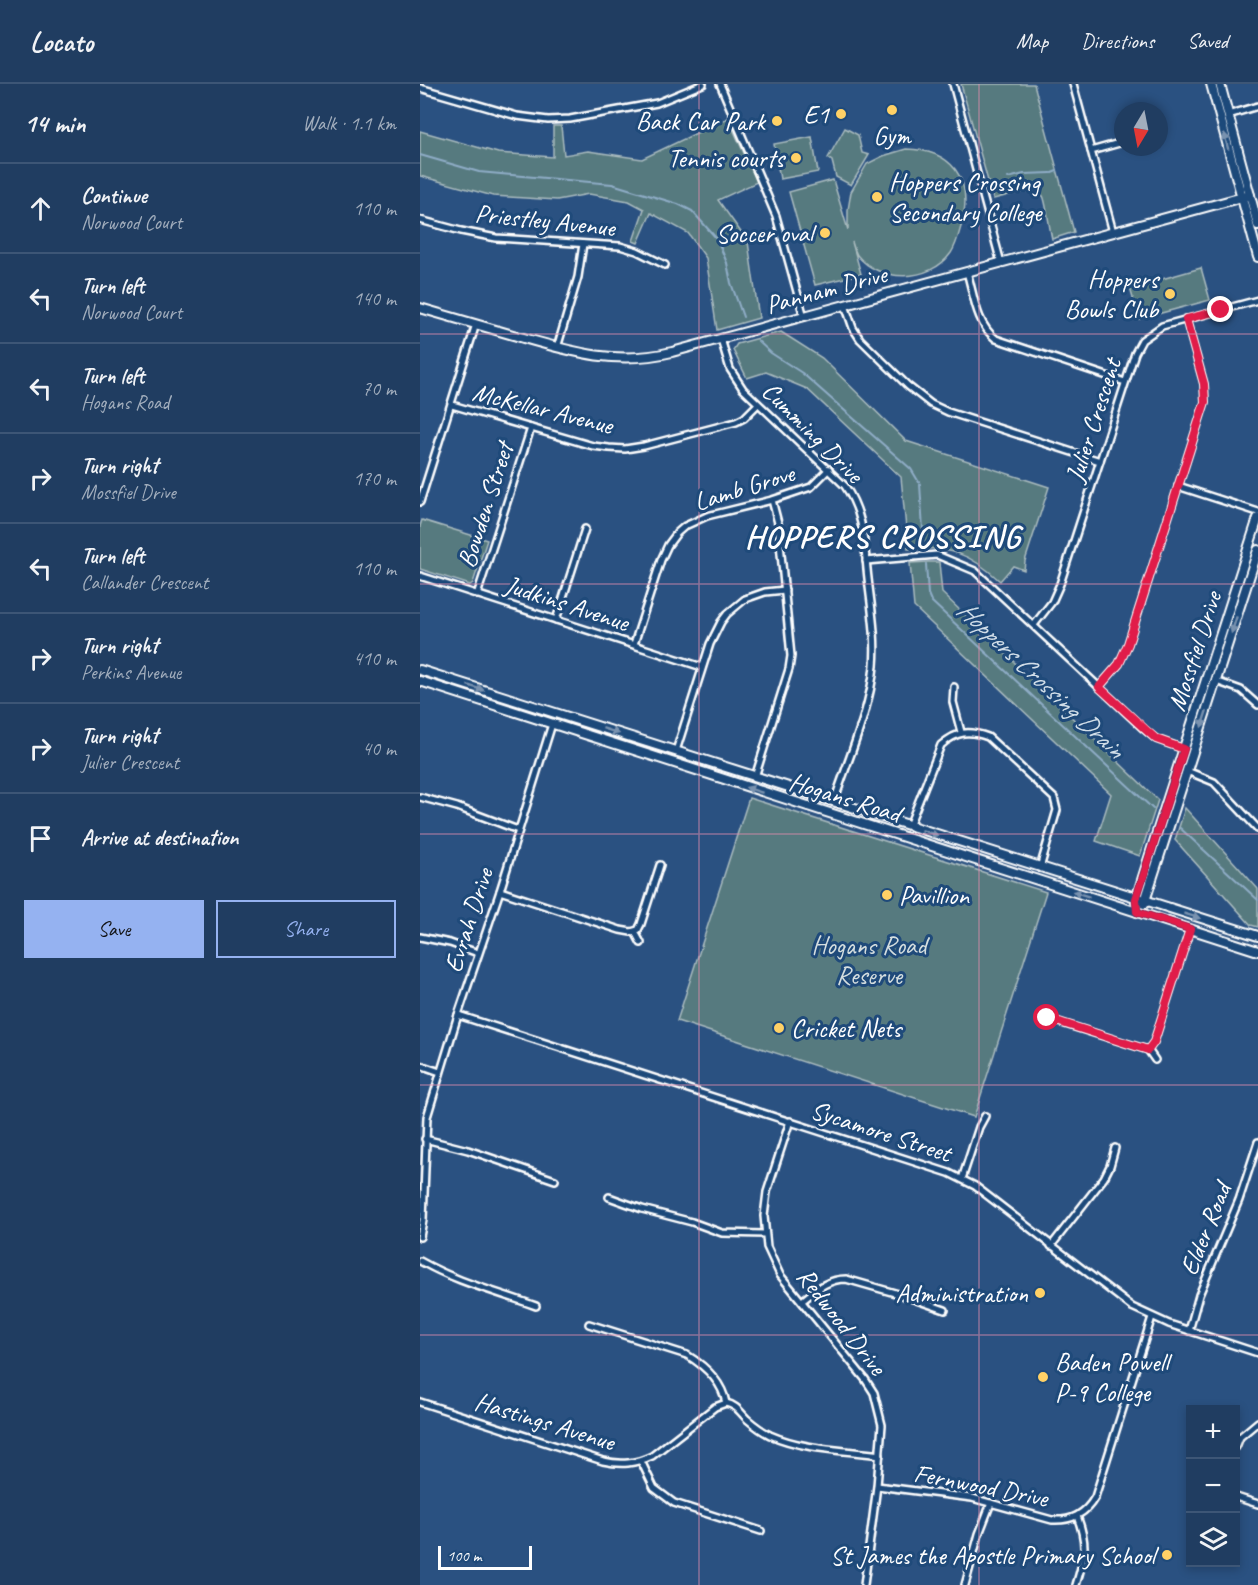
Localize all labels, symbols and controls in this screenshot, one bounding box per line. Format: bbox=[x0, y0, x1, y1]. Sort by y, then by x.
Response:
text: Locato bbox=[30, 24, 93, 59]
text: Map bbox=[1016, 28, 1048, 54]
text: Directions bbox=[1081, 28, 1154, 54]
text: Saved bbox=[1187, 28, 1228, 54]
place label: E1 bbox=[804, 98, 830, 131]
north arrow bbox=[1114, 102, 1168, 156]
marker: Gym bbox=[885, 103, 899, 117]
place label: Back Car Park bbox=[636, 105, 767, 138]
text: 14 min bbox=[24, 107, 86, 140]
marker: E1 bbox=[834, 107, 848, 121]
text: Walk · 1.1 km bbox=[302, 111, 396, 136]
marker: Back Car Park bbox=[770, 114, 784, 128]
place label: Gym bbox=[873, 119, 913, 152]
one-way arrow bbox=[1221, 131, 1231, 150]
place label: Tennis courts bbox=[668, 142, 786, 175]
marker: Tennis courts bbox=[789, 151, 803, 165]
place label: Hoppers Crossing Secondary College bbox=[889, 166, 1043, 229]
text: Continue bbox=[81, 182, 147, 210]
marker: Hoppers Crossing Secondary College bbox=[870, 190, 884, 204]
icon: ahead bbox=[24, 192, 57, 225]
text: 110 m bbox=[353, 196, 396, 221]
street label: Priestley Avenue bbox=[473, 197, 618, 244]
text: Norwood Court bbox=[81, 210, 182, 235]
place label: Soccer oval bbox=[716, 217, 818, 250]
marker: Soccer oval bbox=[818, 226, 832, 240]
street label: Pannam Drive bbox=[762, 257, 893, 321]
place label: Hoppers Bowls Club bbox=[1065, 263, 1160, 326]
text: Turn left bbox=[81, 272, 145, 300]
icon: left bbox=[24, 282, 57, 315]
text: 140 m bbox=[353, 286, 396, 311]
marker: Hoppers Bowls Club bbox=[1163, 287, 1177, 301]
route end bbox=[1207, 296, 1233, 322]
text: Norwood Court bbox=[81, 300, 182, 325]
street label: Julier Crescent bbox=[1057, 352, 1130, 488]
text: Turn left bbox=[81, 362, 145, 390]
icon: left bbox=[24, 372, 57, 405]
street label: McKellar Avenue bbox=[469, 375, 618, 442]
street label: Cumming Drive bbox=[755, 375, 872, 492]
text: 70 m bbox=[362, 376, 396, 401]
text: Hogans Road bbox=[81, 390, 169, 415]
street label: Bowden Street bbox=[450, 435, 522, 572]
text: Turn right bbox=[81, 452, 158, 480]
street label: Lamb Grove bbox=[690, 456, 800, 518]
icon: right bbox=[24, 462, 57, 495]
text: 170 m bbox=[353, 466, 396, 491]
text: Mossfiel Drive bbox=[81, 480, 176, 505]
district label: HOPPERS CROSSING bbox=[745, 516, 1024, 557]
text: Turn left bbox=[81, 542, 145, 570]
icon: left bbox=[24, 552, 57, 585]
text: 110 m bbox=[353, 556, 396, 581]
street label: Judkins Avenue bbox=[499, 567, 634, 639]
text: Callander Crescent bbox=[81, 570, 208, 595]
street label: Mossfiel Drive bbox=[1160, 585, 1230, 715]
water label: Hoppers Crossing Drain bbox=[950, 593, 1134, 767]
one-way arrow bbox=[1229, 616, 1238, 634]
text: Turn right bbox=[81, 632, 158, 660]
icon: right bbox=[24, 642, 57, 675]
text: 410 m bbox=[353, 646, 396, 671]
text: Perkins Avenue bbox=[81, 660, 181, 685]
one-way arrow bbox=[467, 683, 485, 693]
one-way arrow bbox=[1199, 710, 1208, 728]
text: Turn right bbox=[81, 722, 158, 750]
one-way arrow bbox=[602, 726, 620, 736]
icon: right bbox=[24, 732, 57, 765]
text: 40 m bbox=[362, 736, 396, 761]
text: Julier Crescent bbox=[81, 750, 179, 775]
street label: Hogans Road bbox=[785, 765, 908, 831]
one-way arrow bbox=[745, 785, 763, 794]
icon: arrive bbox=[24, 822, 57, 855]
text: Arrive at destination bbox=[81, 824, 238, 852]
one-way arrow bbox=[921, 829, 939, 838]
street label: Evrah Drive bbox=[436, 862, 501, 976]
place label: Pavillion bbox=[899, 879, 970, 912]
marker: Pavillion bbox=[880, 888, 894, 902]
one-way arrow bbox=[1072, 889, 1090, 898]
button: Save bbox=[24, 900, 204, 958]
button: Share bbox=[216, 900, 396, 958]
one-way arrow bbox=[1183, 912, 1201, 921]
park label: Hogans Road Reserve bbox=[812, 929, 930, 992]
route start bbox=[1033, 1004, 1059, 1030]
place label: Cricket Nets bbox=[791, 1012, 903, 1045]
marker: Cricket Nets bbox=[772, 1021, 786, 1035]
street label: Sycamore Street bbox=[807, 1093, 957, 1170]
street label: Elder Road bbox=[1172, 1175, 1240, 1280]
street label: Redwood Drive bbox=[789, 1261, 895, 1383]
place label: Administration bbox=[895, 1277, 1028, 1310]
marker: Administration bbox=[1033, 1286, 1047, 1300]
place label: Baden Powell P-9 College bbox=[1055, 1346, 1173, 1409]
marker: Baden Powell P-9 College bbox=[1036, 1370, 1050, 1384]
street label: Hastings Avenue bbox=[471, 1385, 620, 1459]
map controls bbox=[1186, 1405, 1240, 1567]
button: + bbox=[1186, 1405, 1240, 1459]
street label: Fernwood Drive bbox=[911, 1456, 1052, 1515]
button: − bbox=[1186, 1459, 1240, 1513]
button: layers bbox=[1186, 1513, 1240, 1567]
place label: St James the Apostle Primary School bbox=[830, 1539, 1160, 1572]
scale bar bbox=[438, 1543, 532, 1570]
text: 100 m bbox=[447, 1546, 481, 1566]
marker: St James the Apostle Primary School bbox=[1160, 1548, 1174, 1562]

